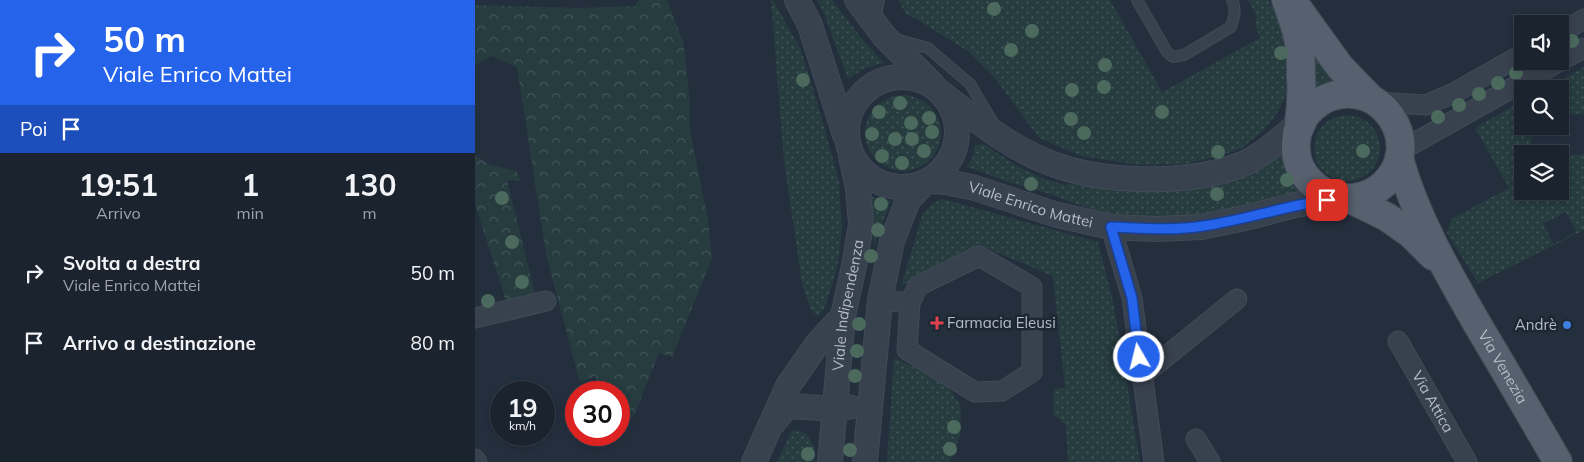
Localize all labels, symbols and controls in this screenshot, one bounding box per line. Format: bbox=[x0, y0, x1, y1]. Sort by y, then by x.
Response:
map controls bbox=[1514, 15, 1569, 200]
button: sound bbox=[1514, 15, 1569, 70]
text: 50 m bbox=[103, 17, 186, 61]
icon: right bbox=[20, 20, 85, 85]
text: Viale Enrico Mattei bbox=[103, 60, 292, 88]
button: search bbox=[1514, 80, 1569, 135]
icon: arrive bbox=[57, 115, 85, 143]
text: Poi bbox=[20, 117, 47, 141]
button: layers bbox=[1514, 145, 1569, 200]
text: 19:51 bbox=[79, 166, 158, 204]
text: 1 bbox=[241, 166, 259, 204]
text: 130 bbox=[342, 166, 396, 204]
street label: Viale Enrico Mattei bbox=[967, 177, 1095, 232]
pin bbox=[1306, 179, 1348, 221]
icon: arrive bbox=[1313, 186, 1341, 214]
text: Arrivo bbox=[96, 203, 141, 223]
text: min bbox=[237, 203, 264, 223]
text: m bbox=[362, 203, 376, 223]
street label: Viale Indipendenza bbox=[828, 238, 867, 372]
text: Svolta a destra bbox=[63, 251, 201, 275]
icon: right bbox=[20, 259, 48, 287]
text: 50 m bbox=[411, 261, 455, 285]
text: Viale Enrico Mattei bbox=[63, 275, 201, 295]
place label: Farmacia Eleusi bbox=[947, 313, 1056, 332]
place label: Andrè bbox=[1515, 315, 1557, 334]
marker: Farmacia Eleusi bbox=[931, 317, 943, 329]
marker: Andrè bbox=[1561, 319, 1573, 331]
street label: Via Venezia bbox=[1474, 327, 1532, 407]
icon: arrive bbox=[20, 329, 48, 357]
position arrow bbox=[1112, 330, 1164, 382]
text: Arrivo a destinazione bbox=[63, 331, 256, 355]
text: 80 m bbox=[411, 331, 455, 355]
street label: Via Attica bbox=[1408, 367, 1458, 436]
speed limit sign: 30 bbox=[565, 381, 630, 446]
text: 19 bbox=[507, 392, 538, 423]
text: km/h bbox=[509, 418, 536, 433]

